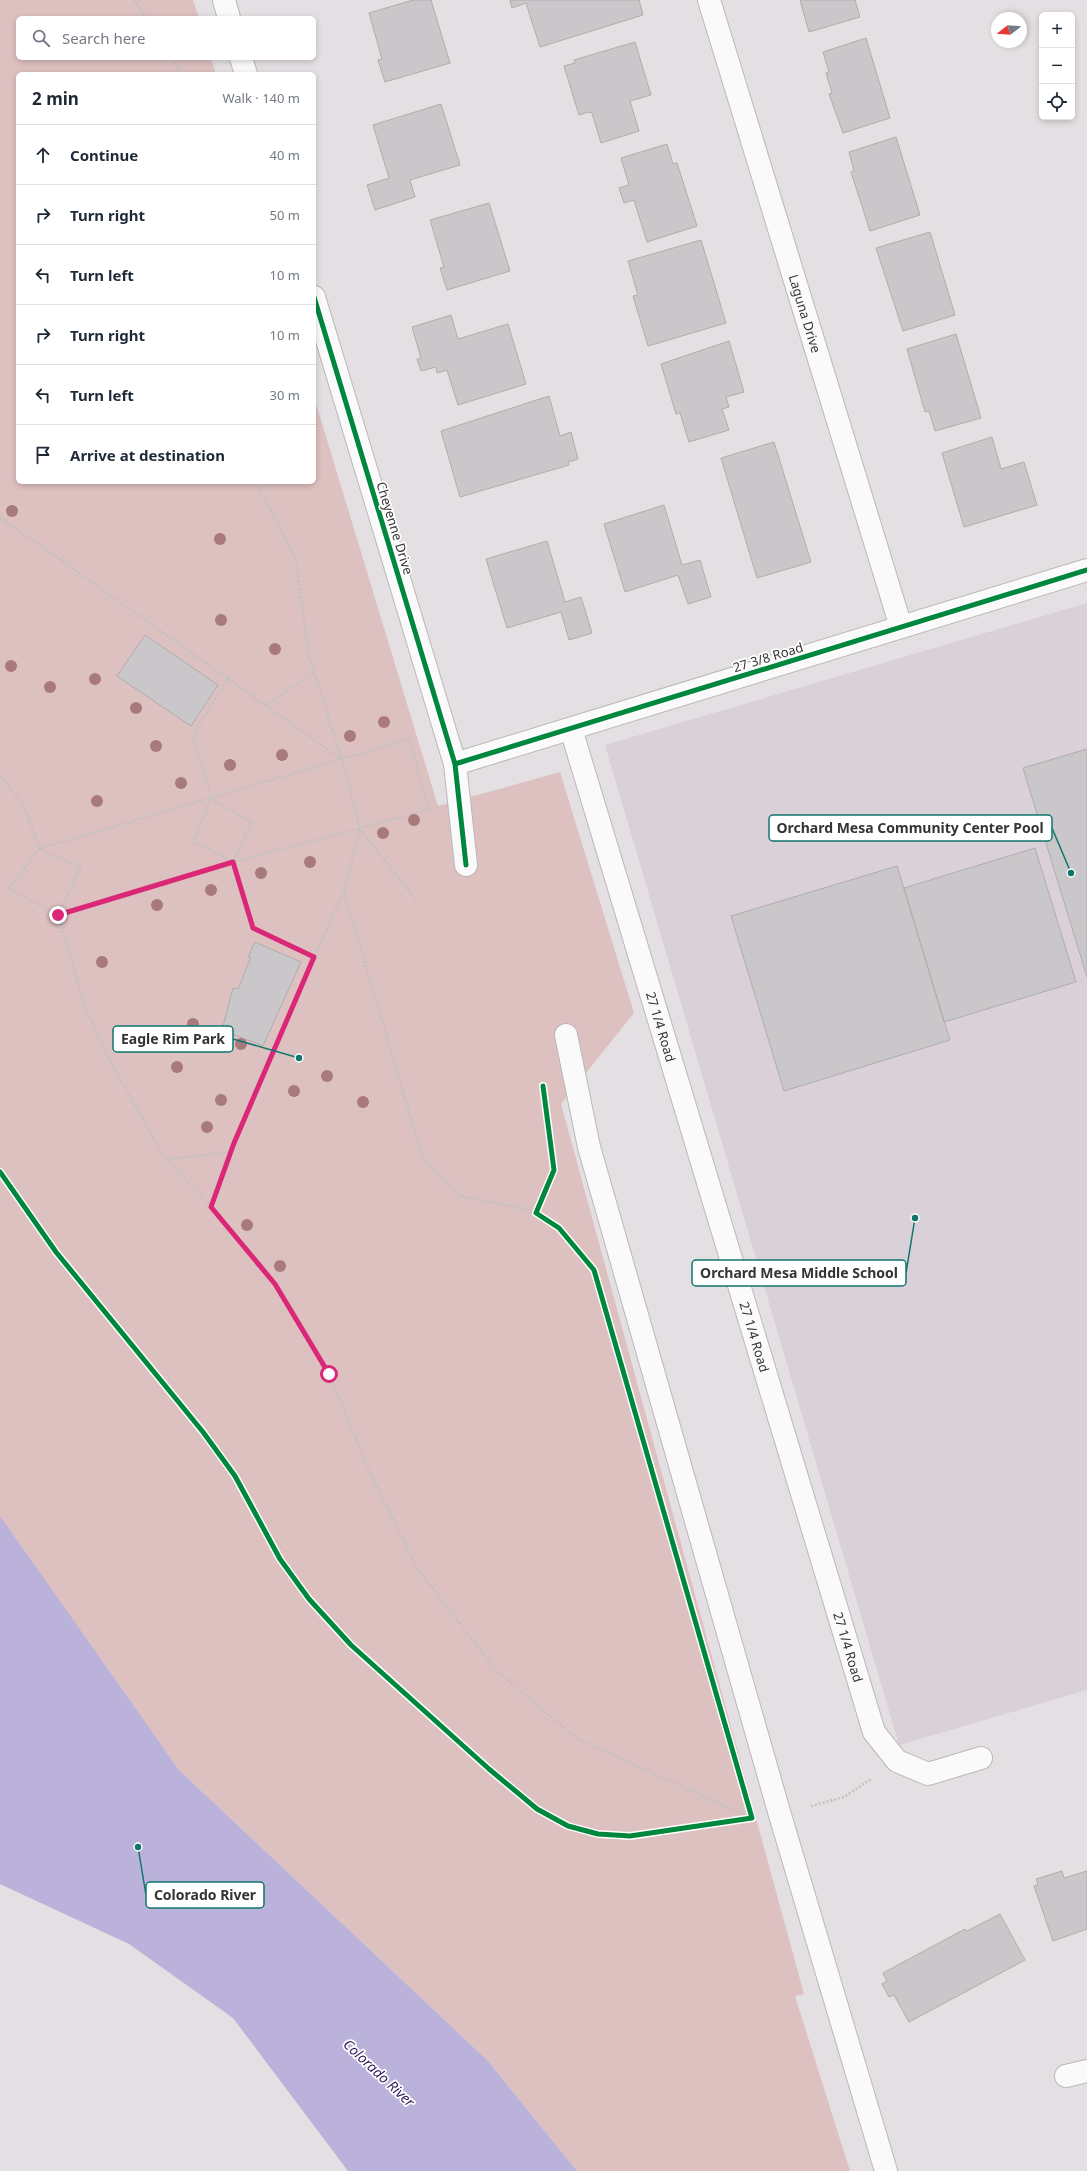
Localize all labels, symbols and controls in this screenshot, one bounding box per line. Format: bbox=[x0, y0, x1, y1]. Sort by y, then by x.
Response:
north arrow bbox=[991, 12, 1027, 48]
map controls bbox=[1039, 12, 1075, 120]
button: + bbox=[1039, 12, 1075, 48]
search box bbox=[16, 16, 316, 60]
icon: search bbox=[30, 27, 52, 49]
text: Search here bbox=[62, 28, 145, 48]
button: − bbox=[1039, 48, 1075, 84]
button: locate bbox=[1039, 84, 1075, 120]
text: 2 min bbox=[32, 87, 79, 110]
text: Walk · 140 m bbox=[222, 89, 300, 107]
icon: ahead bbox=[32, 144, 54, 166]
text: Continue bbox=[70, 145, 138, 165]
text: 40 m bbox=[270, 146, 300, 164]
icon: right bbox=[32, 204, 54, 226]
text: Turn right bbox=[70, 205, 145, 225]
text: 50 m bbox=[270, 206, 300, 224]
icon: left bbox=[32, 264, 54, 286]
text: Turn left bbox=[70, 265, 134, 285]
text: 10 m bbox=[270, 266, 300, 284]
street label: Laguna Drive bbox=[785, 272, 826, 355]
icon: right bbox=[32, 324, 54, 346]
text: Turn right bbox=[70, 325, 145, 345]
text: 10 m bbox=[270, 326, 300, 344]
icon: left bbox=[32, 384, 54, 406]
text: Turn left bbox=[70, 385, 134, 405]
text: 30 m bbox=[270, 386, 300, 404]
icon: arrive bbox=[32, 444, 54, 466]
text: Arrive at destination bbox=[70, 445, 225, 465]
street label: Cheyenne Drive bbox=[372, 479, 418, 577]
street label: 27 3/8 Road bbox=[731, 638, 805, 676]
callout: Orchard Mesa Community Center Pool bbox=[769, 815, 1052, 841]
text: Orchard Mesa Community Center Pool bbox=[776, 818, 1044, 837]
route end bbox=[49, 906, 67, 924]
street label: 27 1/4 Road bbox=[642, 989, 680, 1064]
callout: Eagle Rim Park bbox=[113, 1026, 233, 1052]
text: Eagle Rim Park bbox=[121, 1029, 225, 1048]
callout: Orchard Mesa Middle School bbox=[692, 1260, 906, 1286]
text: Orchard Mesa Middle School bbox=[700, 1263, 898, 1282]
street label: 27 1/4 Road bbox=[736, 1299, 774, 1374]
route start bbox=[320, 1365, 338, 1383]
street label: 27 1/4 Road bbox=[829, 1610, 867, 1684]
callout: Colorado River bbox=[146, 1882, 264, 1908]
text: Colorado River bbox=[154, 1885, 257, 1904]
water label: Colorado River bbox=[340, 2035, 419, 2111]

